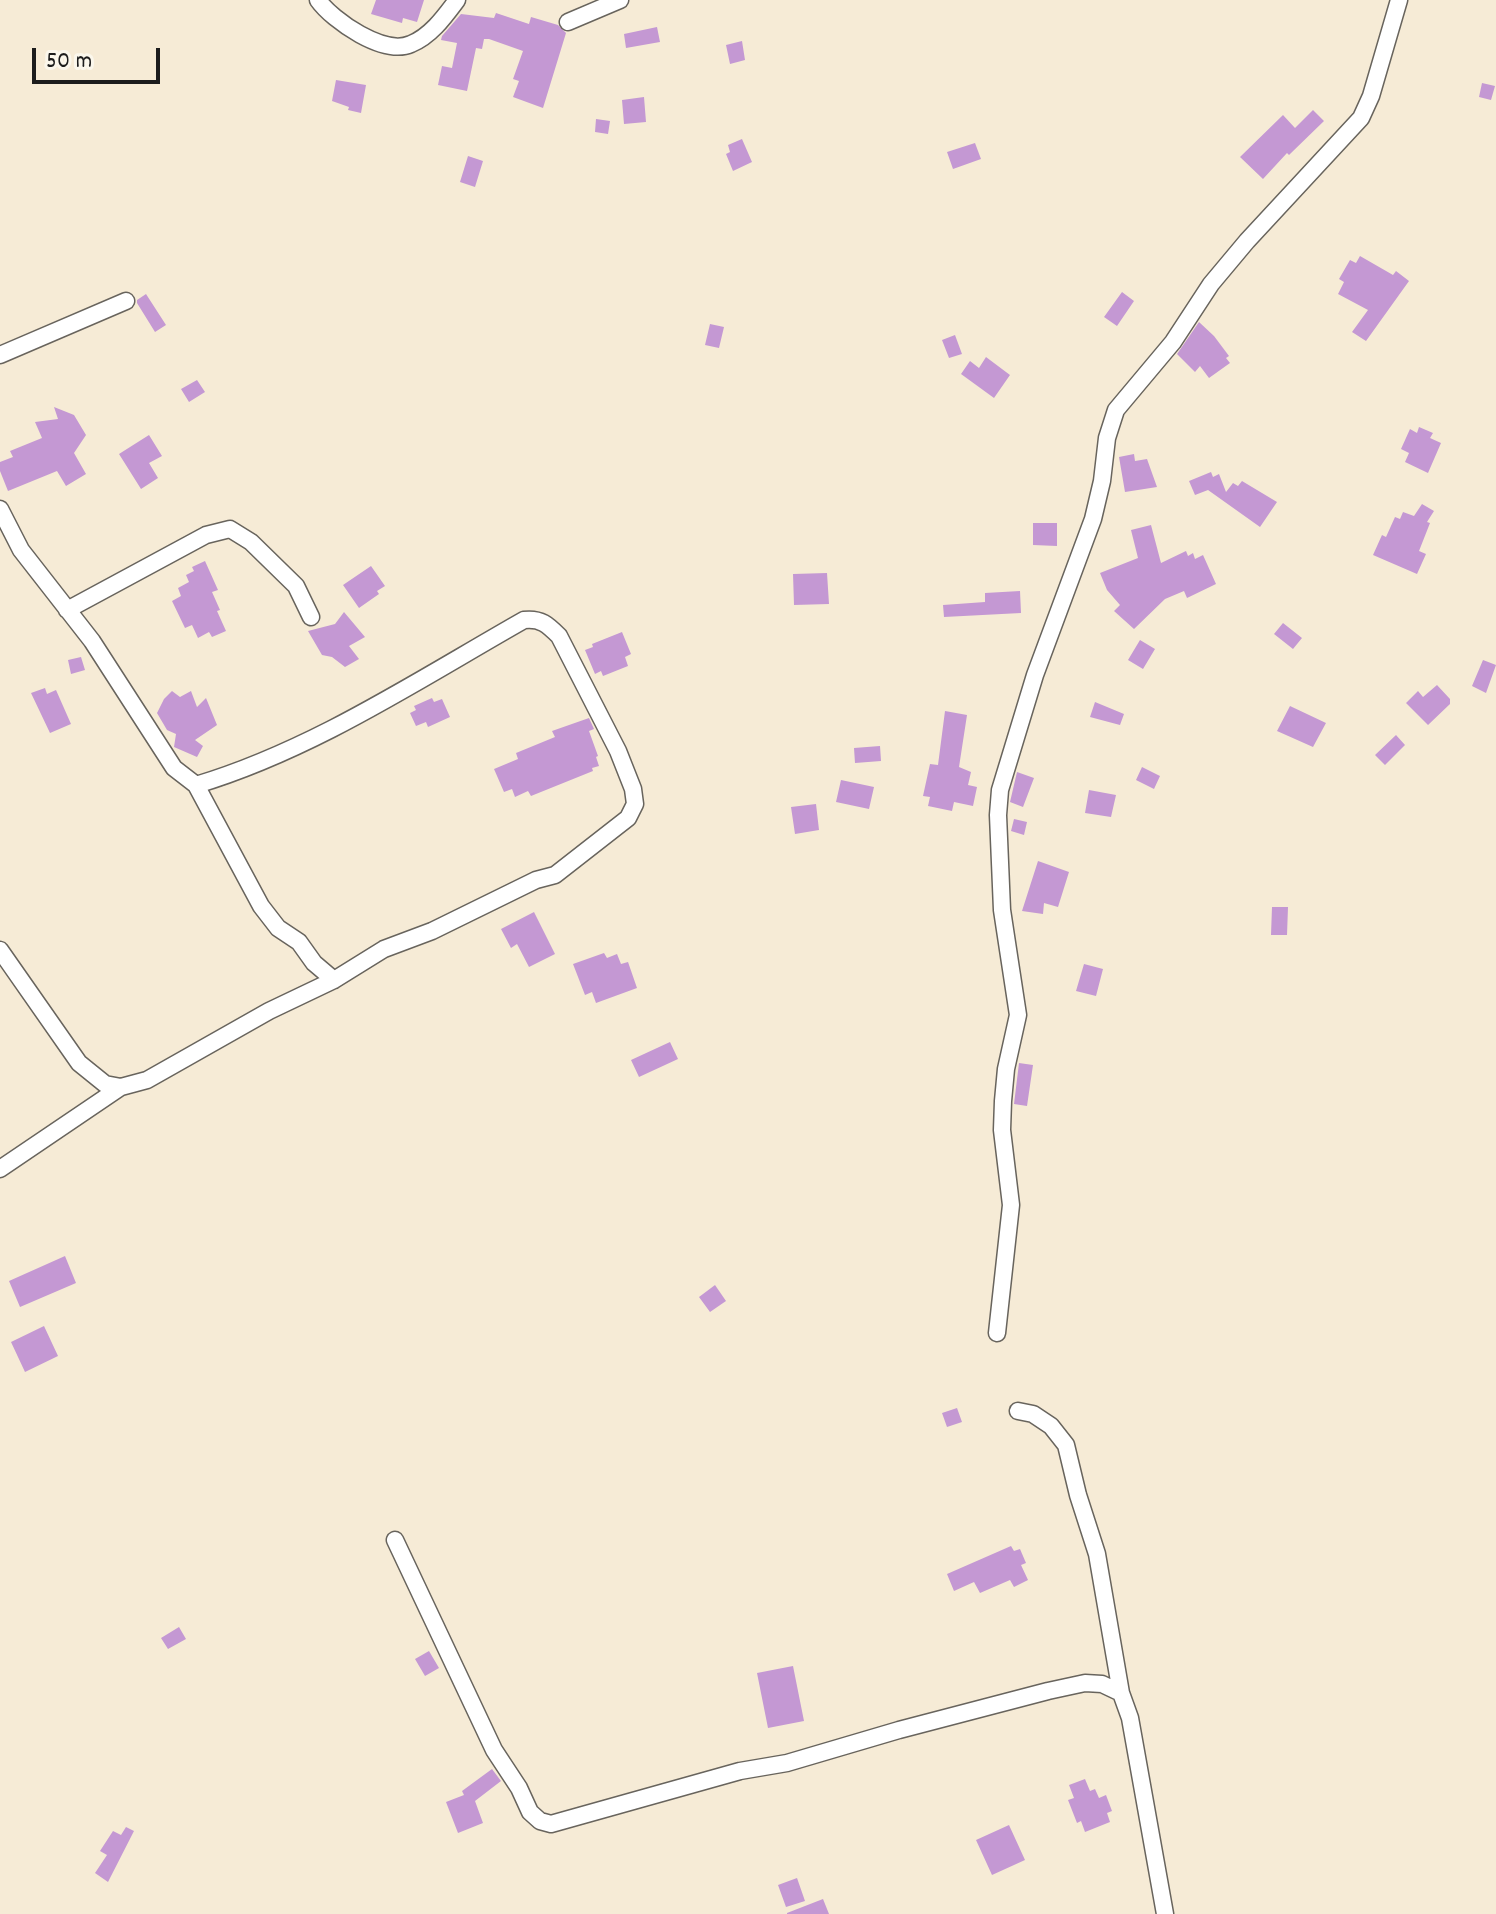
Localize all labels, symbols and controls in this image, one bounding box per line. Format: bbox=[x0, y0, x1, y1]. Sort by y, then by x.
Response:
scale bar bbox=[36, 32, 164, 82]
text: 50 m bbox=[46, 45, 92, 79]

